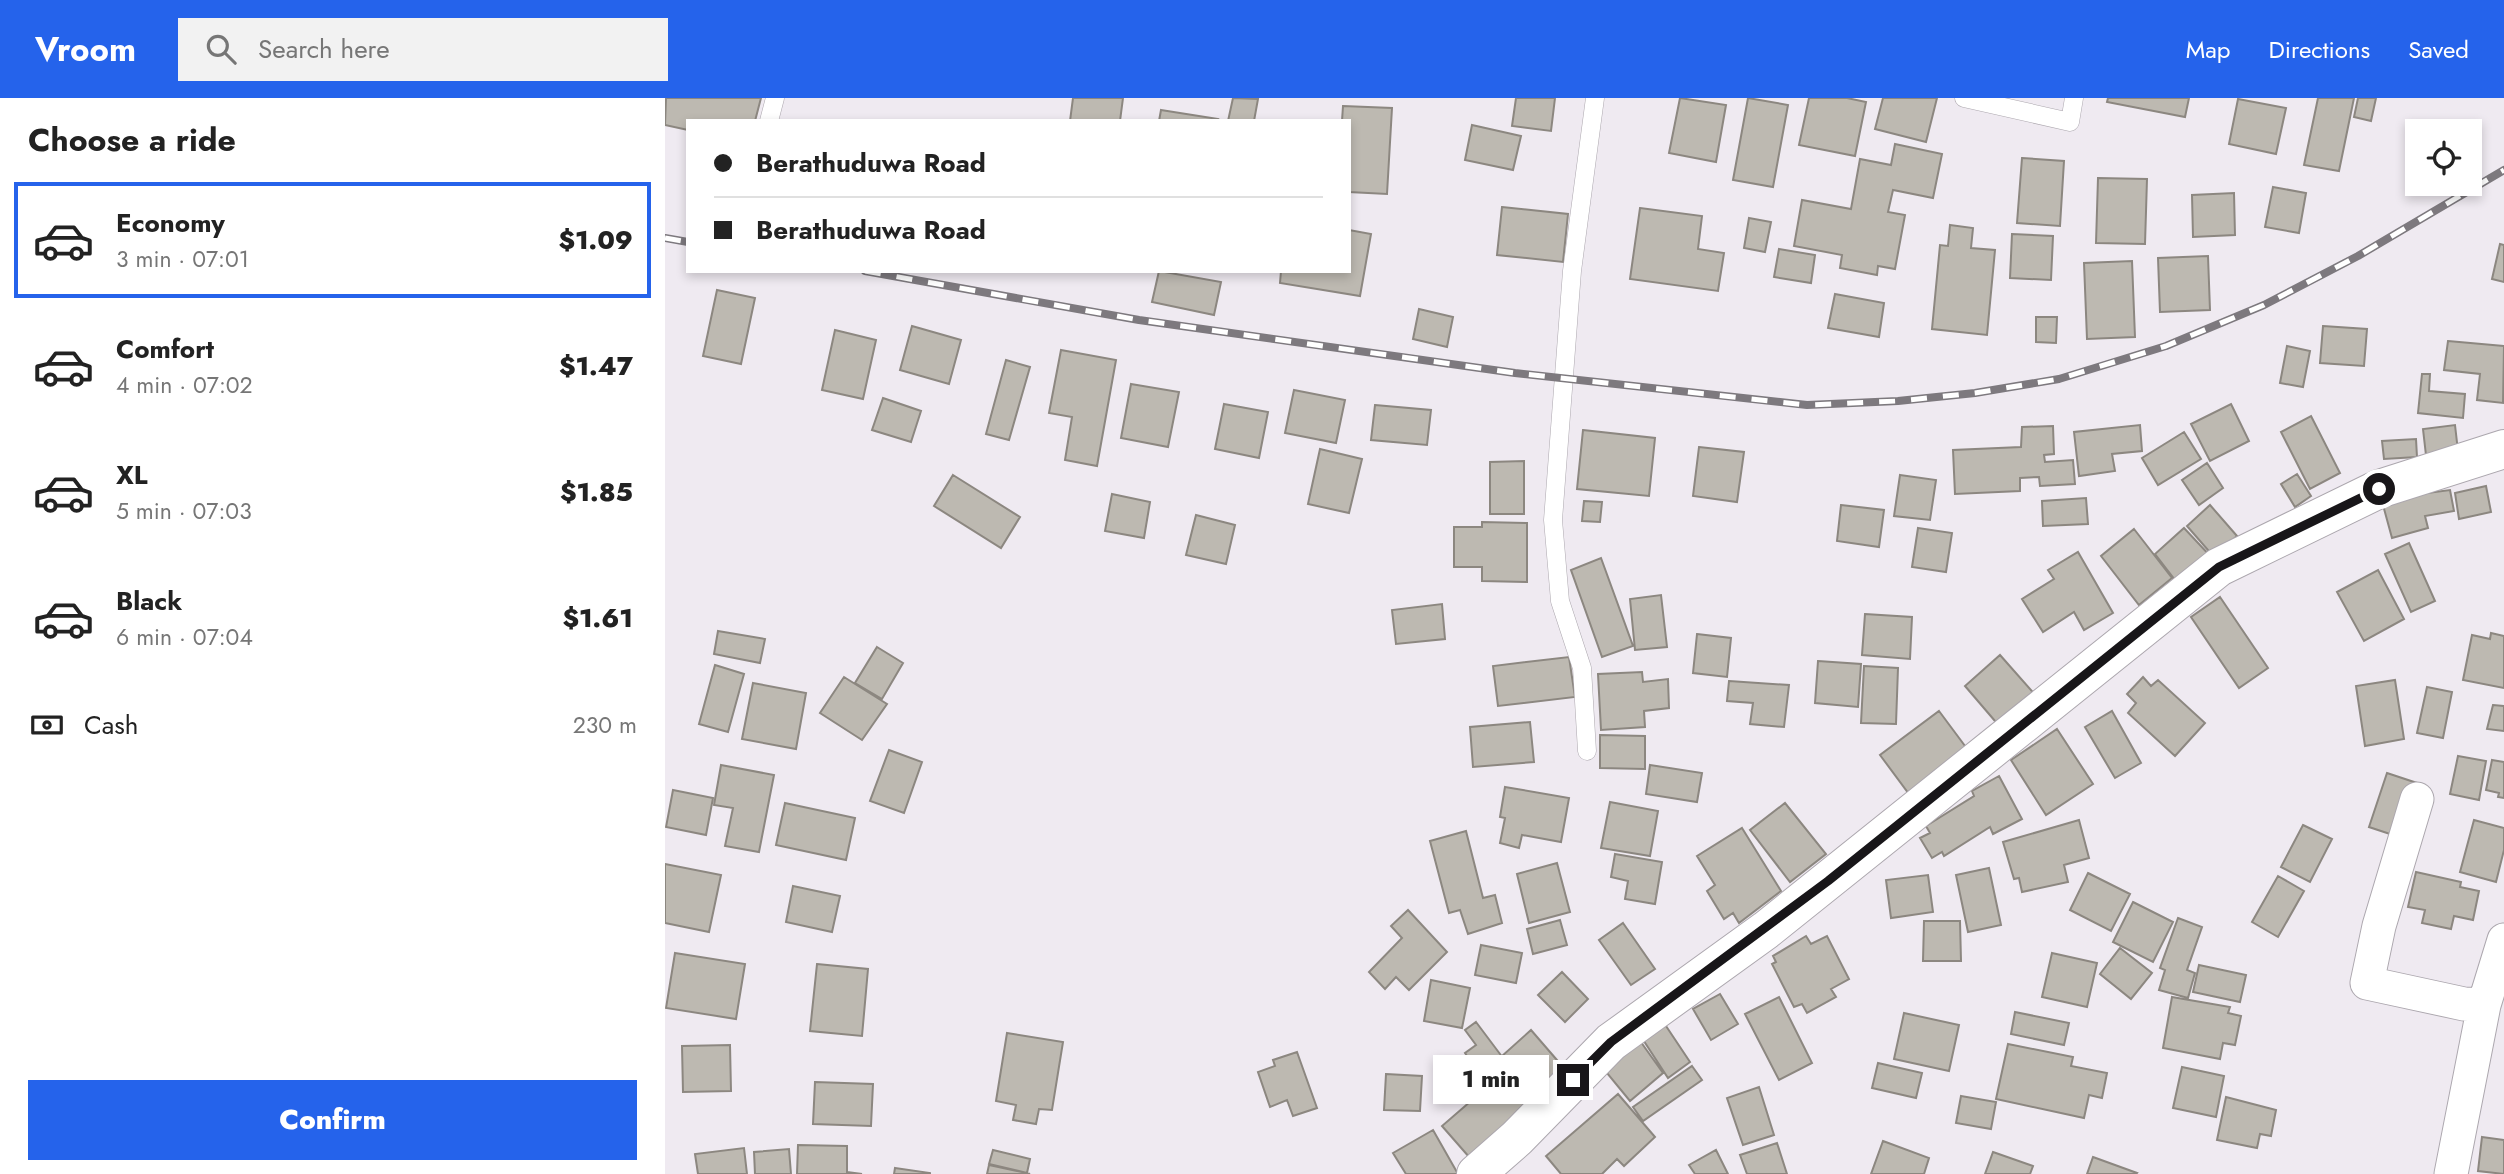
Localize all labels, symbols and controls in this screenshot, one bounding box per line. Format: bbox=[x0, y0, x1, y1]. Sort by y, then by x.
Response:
search box bbox=[178, 18, 668, 81]
text: Vroom bbox=[35, 26, 136, 73]
icon: search bbox=[202, 30, 240, 68]
text: Search here bbox=[258, 30, 390, 68]
text: Map bbox=[2186, 32, 2231, 67]
text: Directions bbox=[2269, 32, 2370, 67]
text: Saved bbox=[2408, 32, 2469, 67]
text: Choose a ride bbox=[28, 117, 236, 163]
map controls bbox=[2405, 119, 2482, 196]
button: locate bbox=[2405, 119, 2482, 196]
text: Berathuduwa Road bbox=[756, 144, 986, 182]
text: Economy bbox=[116, 204, 225, 242]
icon: car bbox=[32, 209, 95, 272]
text: Berathuduwa Road bbox=[756, 211, 986, 249]
text: $1.09 bbox=[558, 221, 633, 259]
text: 3 min · 07:01 bbox=[116, 242, 249, 276]
text: Comfort bbox=[116, 330, 214, 368]
icon: car bbox=[32, 335, 95, 398]
text: $1.47 bbox=[559, 347, 633, 385]
text: 4 min · 07:02 bbox=[116, 368, 253, 402]
text: XL bbox=[116, 456, 148, 494]
icon: car bbox=[32, 461, 95, 524]
text: $1.85 bbox=[560, 473, 633, 511]
route start bbox=[2363, 473, 2395, 505]
text: 5 min · 07:03 bbox=[116, 494, 252, 528]
text: Black bbox=[116, 582, 182, 620]
icon: car bbox=[32, 587, 95, 650]
text: $1.61 bbox=[562, 599, 633, 637]
text: 6 min · 07:04 bbox=[116, 620, 253, 654]
icon: cash bbox=[28, 706, 66, 744]
text: Cash bbox=[84, 706, 138, 744]
text: 230 m bbox=[573, 708, 637, 742]
callout: 1 min bbox=[1433, 1056, 1549, 1104]
text: 1 min bbox=[1462, 1062, 1520, 1096]
route end bbox=[1557, 1064, 1589, 1096]
button: Confirm bbox=[28, 1080, 637, 1160]

